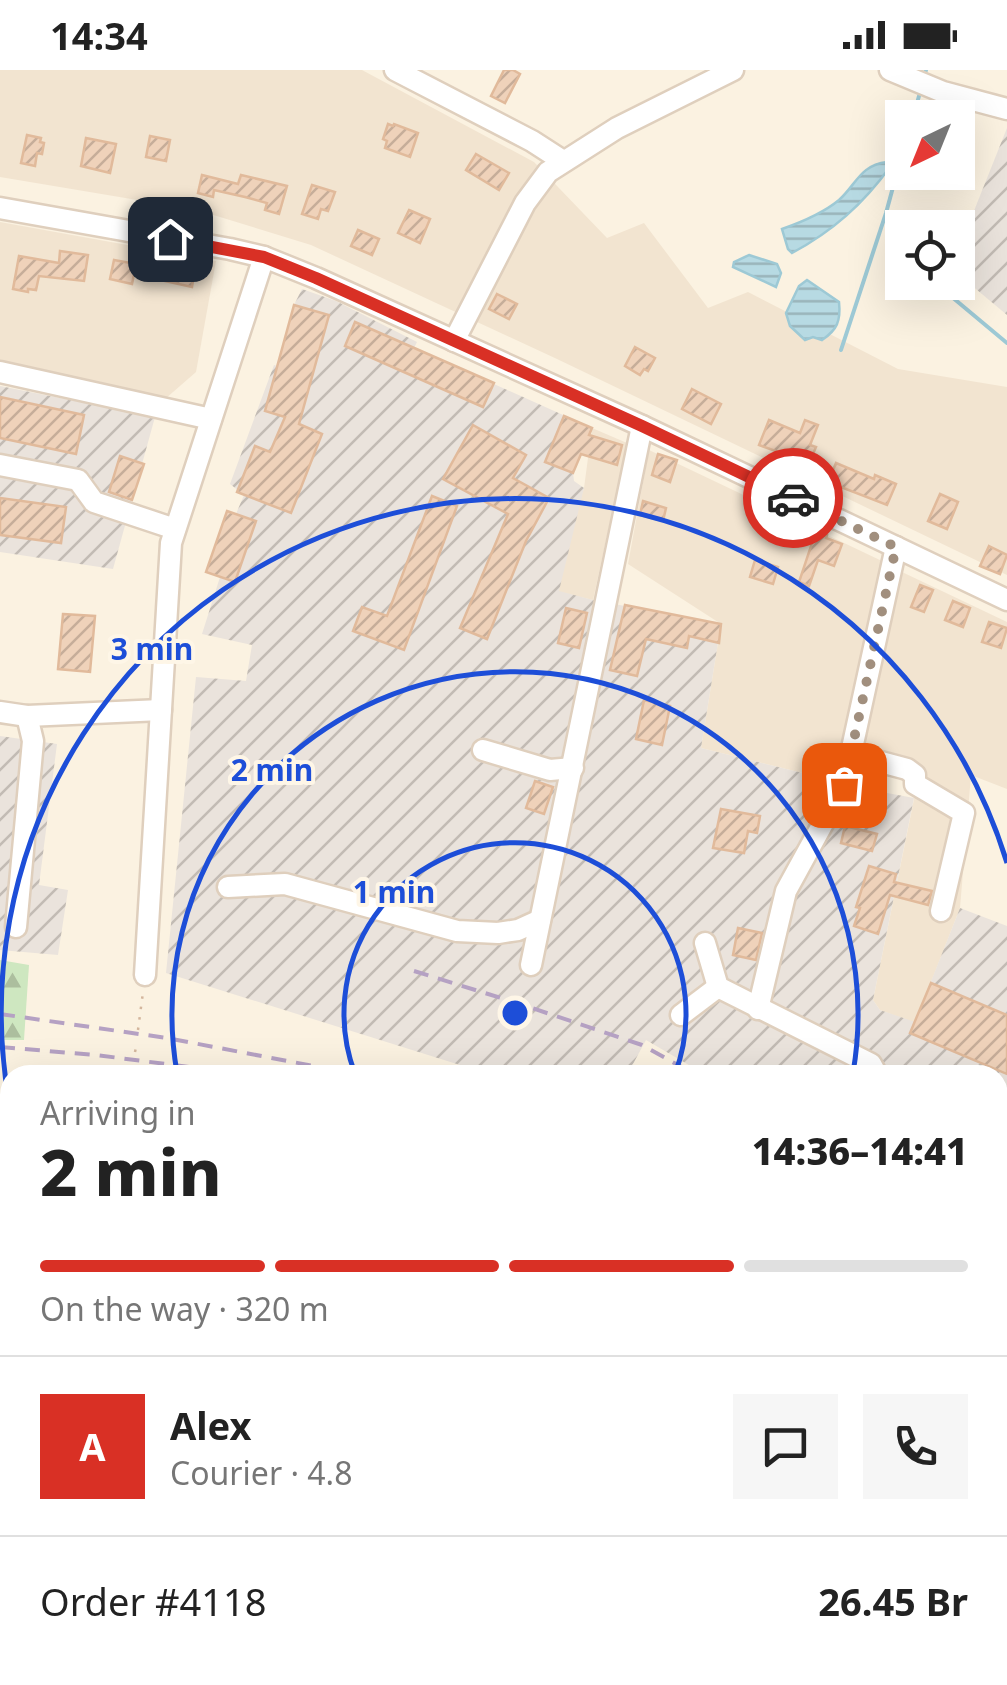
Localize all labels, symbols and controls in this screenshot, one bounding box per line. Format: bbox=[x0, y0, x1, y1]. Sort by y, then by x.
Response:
text: 14:34 bbox=[50, 9, 148, 61]
north arrow bbox=[885, 100, 975, 190]
map controls bbox=[885, 100, 975, 300]
pin bbox=[128, 197, 213, 282]
button: locate bbox=[885, 210, 975, 300]
icon: home bbox=[143, 212, 198, 267]
courier bbox=[743, 448, 843, 548]
icon: car bbox=[766, 471, 821, 526]
text: 3 min bbox=[111, 628, 193, 669]
pin bbox=[802, 743, 887, 828]
text: 2 min bbox=[231, 749, 313, 790]
icon: bag bbox=[817, 758, 872, 813]
text: 1 min bbox=[353, 871, 435, 912]
centre of rings bbox=[497, 995, 533, 1031]
text: Arriving in bbox=[40, 1091, 195, 1134]
text: 14:36–14:41 bbox=[752, 1124, 968, 1176]
text: 2 min bbox=[40, 1127, 222, 1215]
text: On the way · 320 m bbox=[40, 1287, 329, 1330]
button: chat bbox=[733, 1394, 838, 1499]
button: phone bbox=[863, 1394, 968, 1499]
text: Alex bbox=[170, 1399, 252, 1451]
text: A bbox=[79, 1420, 106, 1472]
text: Courier · 4.8 bbox=[170, 1451, 353, 1494]
text: Order #4118 bbox=[40, 1575, 266, 1627]
text: 26.45 Br bbox=[818, 1575, 968, 1627]

